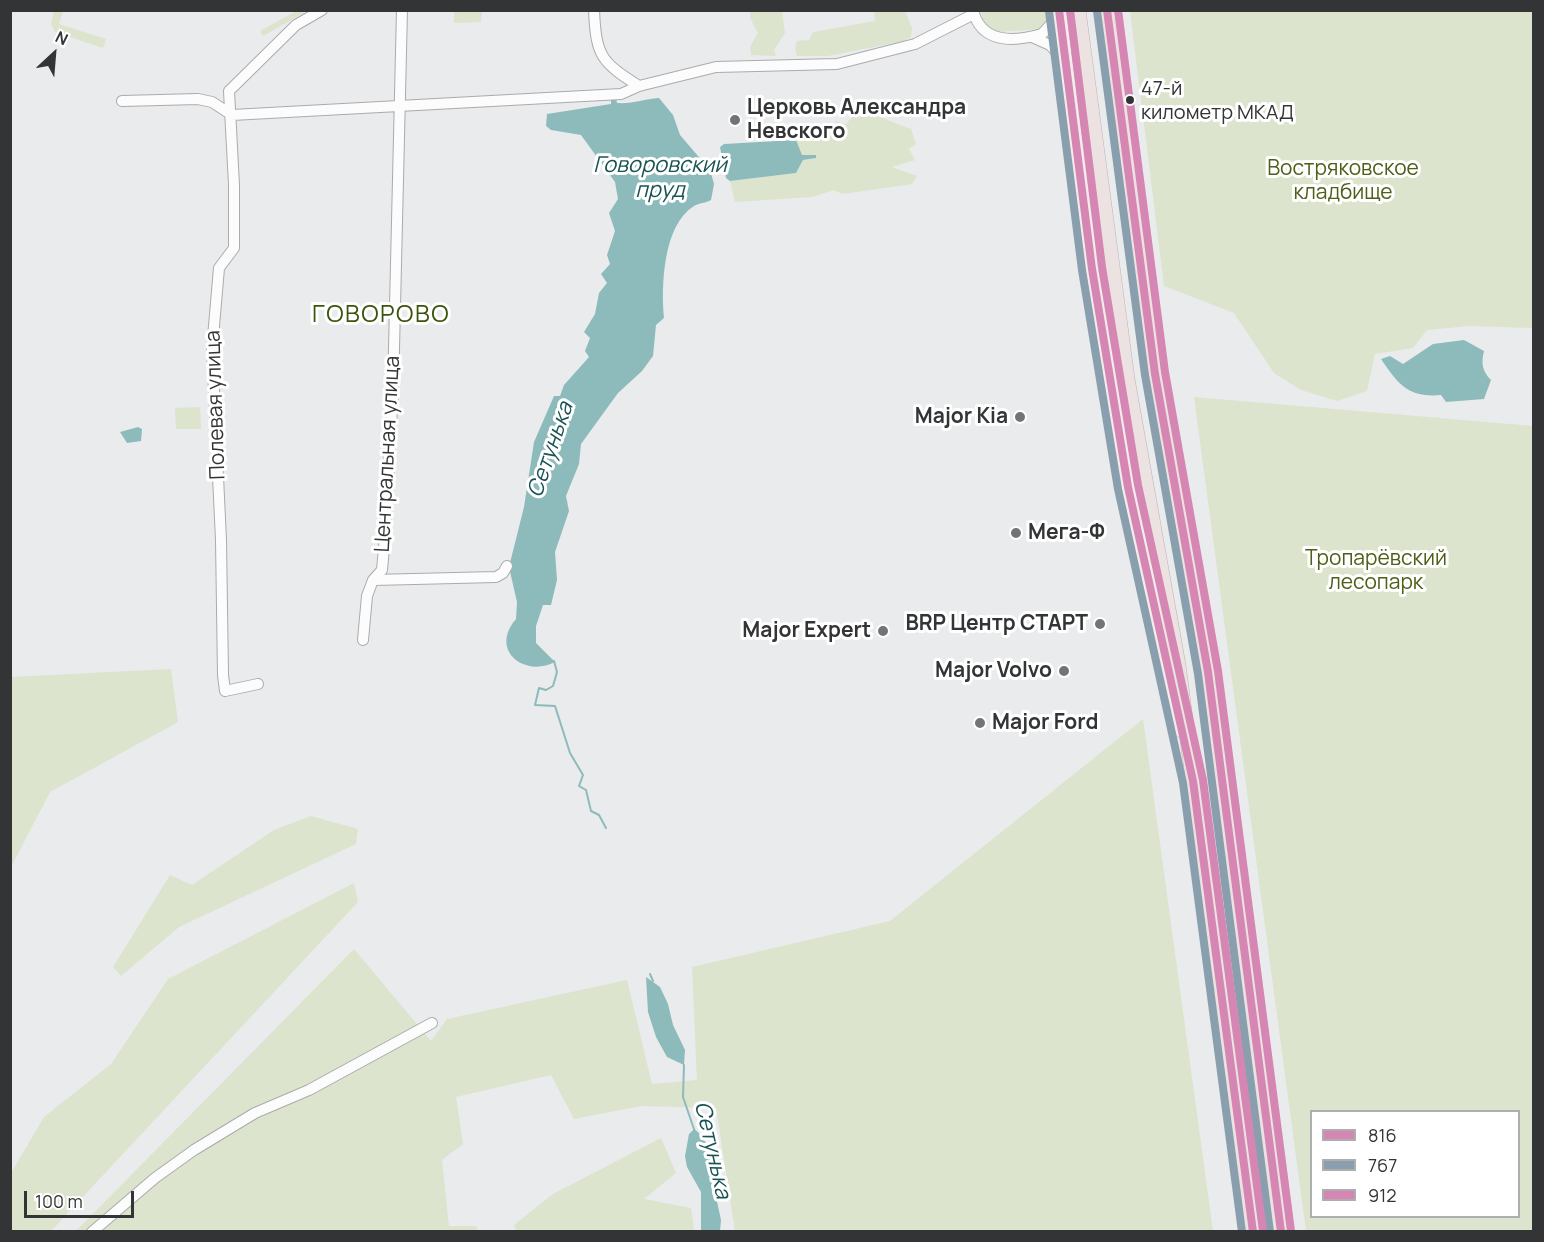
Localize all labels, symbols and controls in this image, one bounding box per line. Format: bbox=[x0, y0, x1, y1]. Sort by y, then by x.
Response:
north arrow bbox=[24, 24, 84, 84]
text: N bbox=[52, 25, 72, 50]
place label: 47-й километр МКАД bbox=[1141, 77, 1294, 124]
marker: 47-й километр МКАД bbox=[1124, 94, 1136, 106]
place label: Церковь Александра Невского bbox=[747, 95, 966, 145]
marker: Церковь Александра Невского bbox=[728, 113, 742, 127]
water label: Говоровский пруд bbox=[593, 153, 727, 204]
park label: Востряковское кладбище bbox=[1267, 156, 1419, 206]
district label: ГОВОРОВО bbox=[312, 301, 450, 329]
street label: Полевая улица bbox=[201, 330, 231, 480]
street label: Центральная улица bbox=[370, 355, 406, 553]
water label: Сетунька bbox=[522, 399, 580, 501]
place label: Major Kia bbox=[915, 404, 1008, 430]
marker: Major Kia bbox=[1013, 410, 1027, 424]
place label: Мега-Ф bbox=[1028, 520, 1105, 546]
marker: Мега-Ф bbox=[1009, 526, 1023, 540]
park label: Тропарёвский лесопарк bbox=[1305, 546, 1447, 596]
place label: BRP Центр СТАРТ bbox=[905, 611, 1088, 637]
marker: BRP Центр СТАРТ bbox=[1093, 617, 1107, 631]
place label: Major Expert bbox=[742, 618, 871, 644]
marker: Major Expert bbox=[876, 624, 890, 638]
place label: Major Volvo bbox=[935, 658, 1052, 684]
marker: Major Volvo bbox=[1057, 664, 1071, 678]
place label: Major Ford bbox=[992, 710, 1098, 736]
marker: Major Ford bbox=[973, 716, 987, 730]
water label: Сетунька bbox=[688, 1099, 736, 1201]
legend bbox=[1310, 1110, 1520, 1218]
text: 816 bbox=[1368, 1123, 1397, 1147]
text: 767 bbox=[1368, 1153, 1397, 1177]
scale bar bbox=[27, 1179, 136, 1217]
text: 912 bbox=[1368, 1183, 1396, 1207]
text: 100 m bbox=[35, 1189, 83, 1213]

